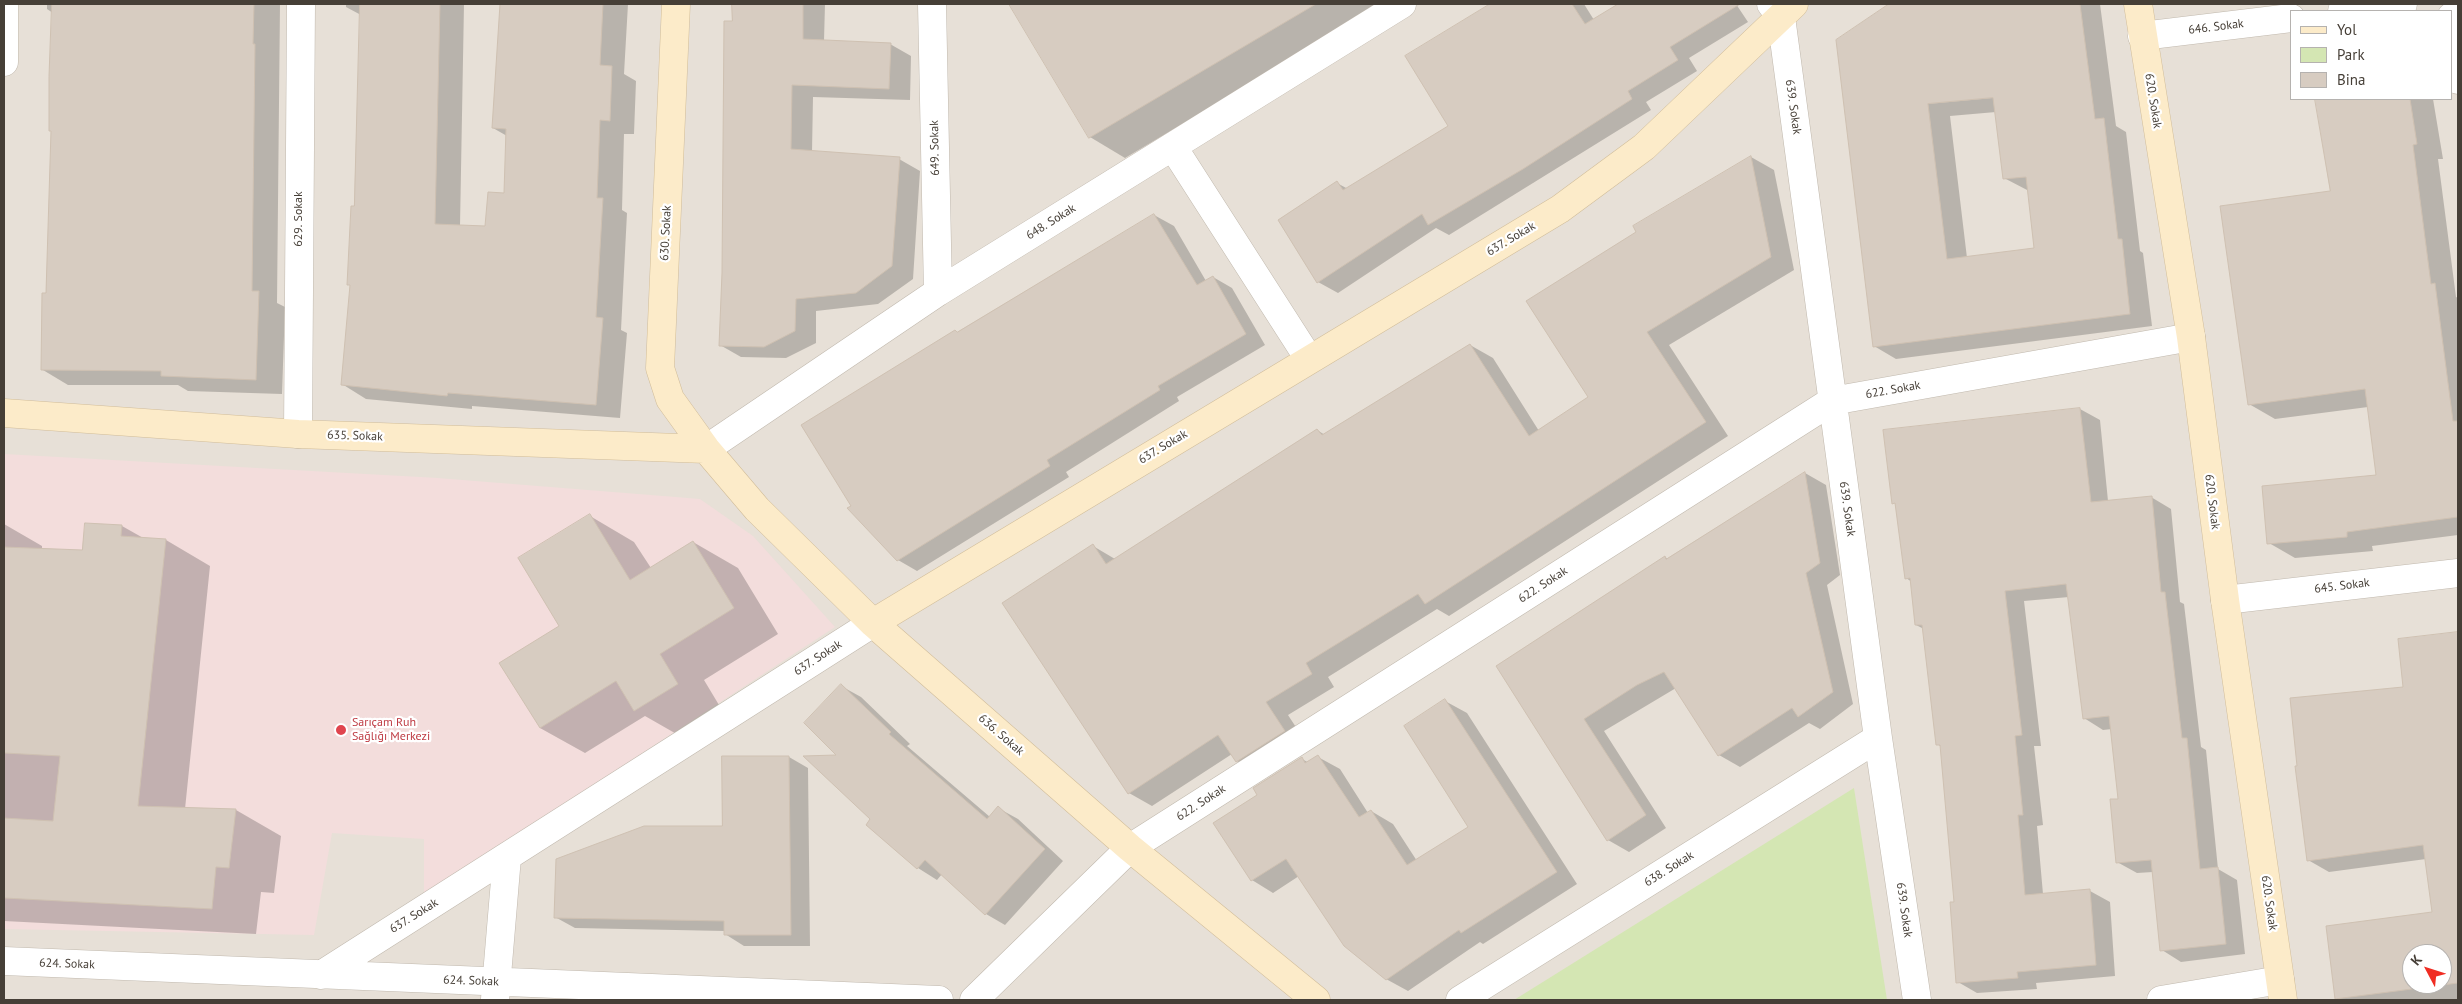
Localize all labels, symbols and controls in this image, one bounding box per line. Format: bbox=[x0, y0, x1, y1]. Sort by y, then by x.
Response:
legend bbox=[2290, 10, 2452, 100]
street label: 646. Sokak bbox=[2188, 16, 2244, 38]
text: Yol bbox=[2337, 20, 2357, 39]
text: Park bbox=[2337, 45, 2365, 64]
text: Bina bbox=[2337, 70, 2365, 89]
street label: 620. Sokak bbox=[2142, 72, 2164, 130]
street label: 639. Sokak bbox=[1782, 78, 1804, 136]
street label: 649. Sokak bbox=[927, 120, 943, 176]
street label: 629. Sokak bbox=[292, 191, 306, 247]
street label: 648. Sokak bbox=[1024, 201, 1078, 243]
street label: 630. Sokak bbox=[657, 205, 675, 261]
street label: 637. Sokak bbox=[1484, 219, 1538, 259]
street label: 622. Sokak bbox=[1864, 378, 1922, 402]
street label: 637. Sokak bbox=[1136, 427, 1190, 467]
street label: 635. Sokak bbox=[327, 428, 383, 444]
street label: 620. Sokak bbox=[2201, 474, 2223, 530]
street label: 639. Sokak bbox=[1836, 480, 1858, 538]
street label: 622. Sokak bbox=[1516, 564, 1570, 606]
street label: 645. Sokak bbox=[2314, 575, 2370, 597]
street label: 637. Sokak bbox=[791, 637, 845, 679]
street label: 636. Sokak bbox=[975, 711, 1027, 759]
place label: Sarıçam Ruh Sağlığı Merkezi bbox=[352, 716, 430, 744]
marker: Sarıçam Ruh Sağlığı Merkezi bbox=[334, 723, 348, 737]
street label: 622. Sokak bbox=[1174, 782, 1228, 824]
street label: 638. Sokak bbox=[1642, 848, 1696, 890]
street label: 620. Sokak bbox=[2258, 874, 2280, 932]
street label: 639. Sokak bbox=[1893, 881, 1915, 939]
street label: 637. Sokak bbox=[387, 896, 441, 936]
north arrow bbox=[2402, 944, 2452, 994]
text: K bbox=[2407, 951, 2426, 969]
street label: 624. Sokak bbox=[39, 956, 95, 972]
street label: 624. Sokak bbox=[443, 973, 499, 989]

